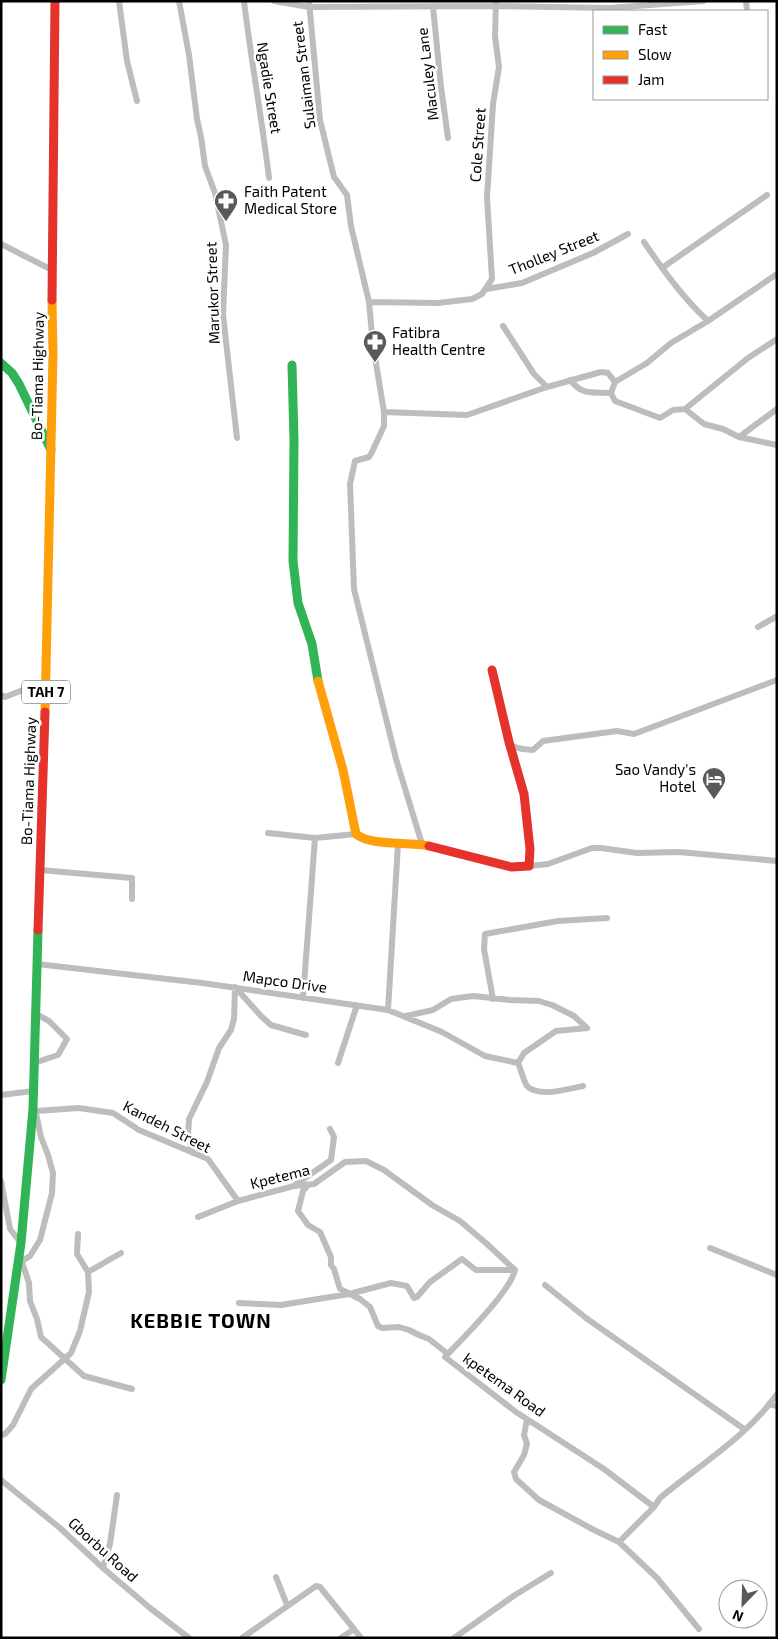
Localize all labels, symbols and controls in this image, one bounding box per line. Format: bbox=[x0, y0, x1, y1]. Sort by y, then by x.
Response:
legend bbox=[593, 10, 768, 100]
street label: Sulaiman Street bbox=[287, 20, 319, 130]
text: Fast bbox=[638, 20, 668, 38]
street label: Maculey Lane bbox=[412, 27, 442, 122]
street label: Ngadie Street bbox=[254, 41, 286, 135]
text: Slow bbox=[638, 45, 672, 63]
text: Jam bbox=[638, 70, 664, 88]
street label: Cole Street bbox=[465, 107, 489, 183]
place label: Faith Patent Medical Store bbox=[244, 182, 337, 217]
pharmacy icon: Faith Patent Medical Store bbox=[213, 188, 239, 222]
street label: Tholley Street bbox=[506, 226, 602, 278]
street label: Marukor Street bbox=[201, 241, 223, 345]
street label: Bo-Tiama Highway bbox=[27, 312, 47, 440]
place label: Fatibra Health Centre bbox=[392, 323, 485, 358]
pharmacy icon: Fatibra Health Centre bbox=[362, 329, 388, 363]
road number: TAH 7 bbox=[22, 680, 70, 704]
street label: Bo-Tiama Highway bbox=[17, 716, 39, 845]
place label: Sao Vandy's Hotel bbox=[615, 760, 697, 795]
hotel icon: Sao Vandy's Hotel bbox=[701, 766, 727, 800]
street label: Mapco Drive bbox=[242, 966, 328, 996]
street label: Kandeh Street bbox=[121, 1096, 215, 1156]
street label: Kpetema bbox=[248, 1160, 311, 1192]
district label: KEBBIE TOWN bbox=[130, 1308, 272, 1332]
street label: kpetema Road bbox=[460, 1348, 549, 1420]
street label: Gborbu Road bbox=[65, 1513, 142, 1585]
north arrow bbox=[718, 1579, 768, 1629]
text: N bbox=[730, 1607, 746, 1626]

